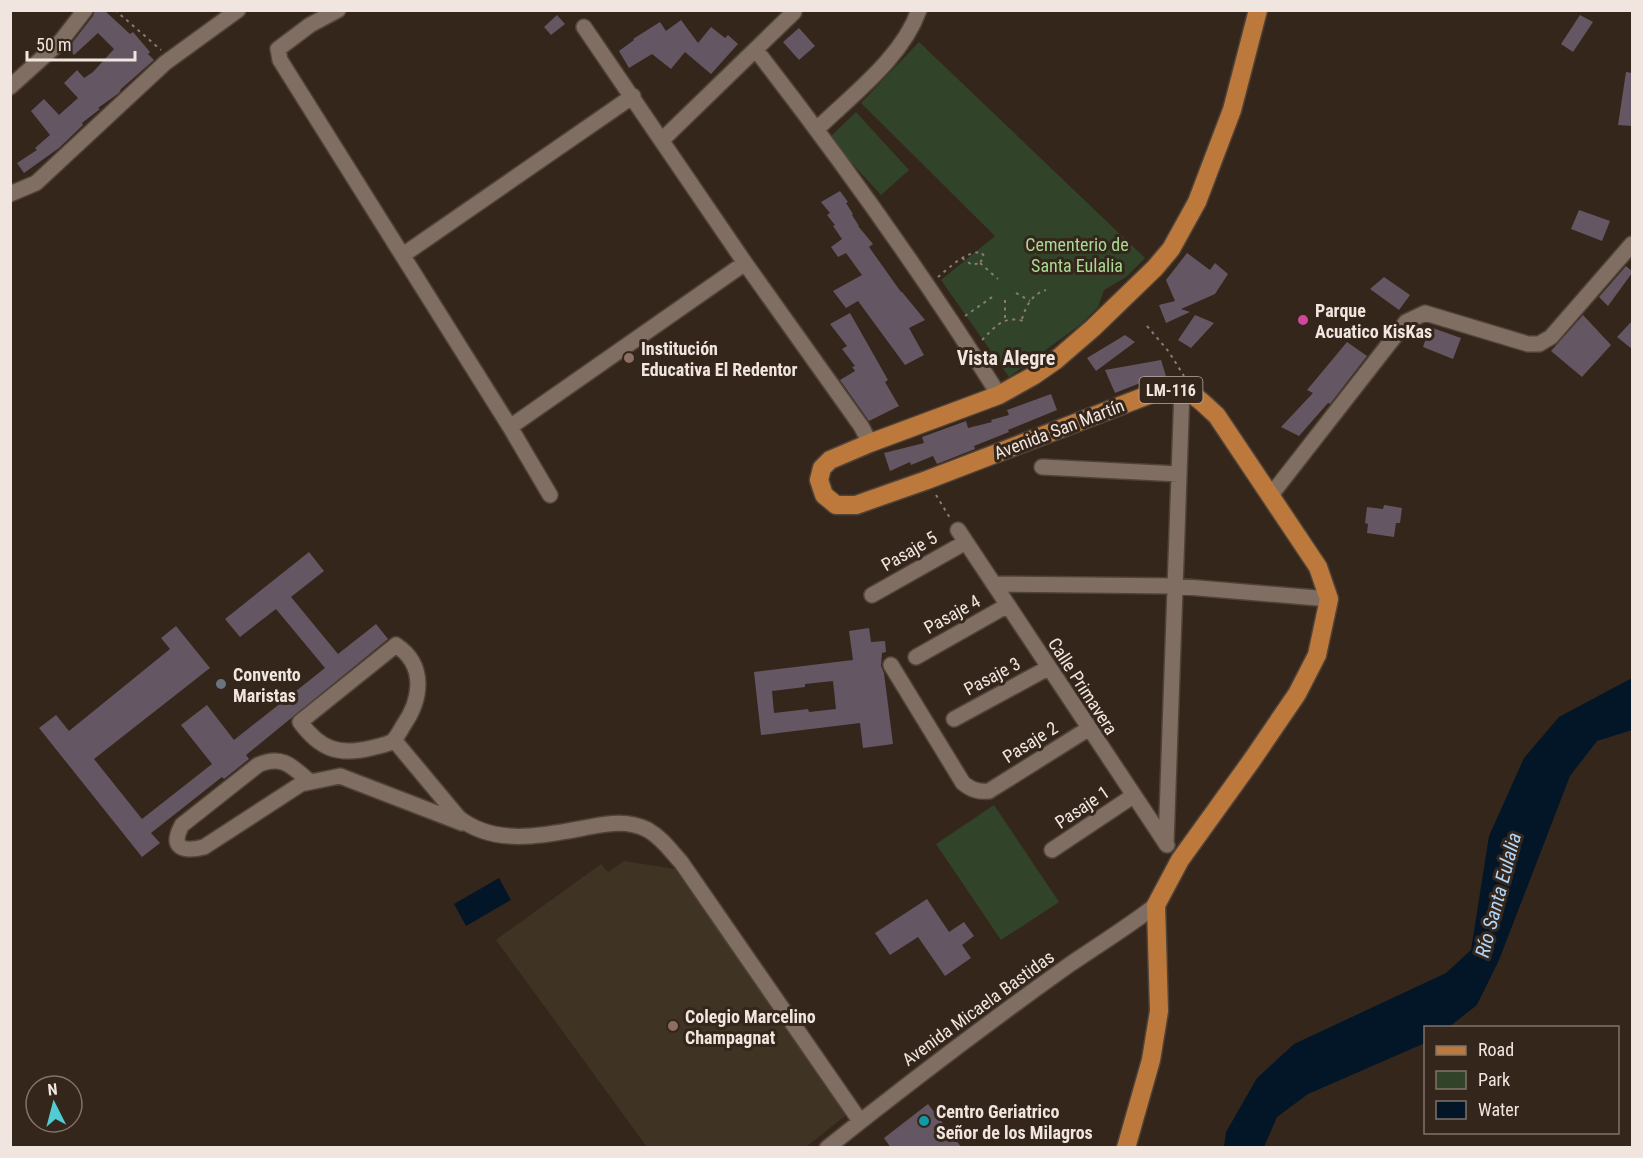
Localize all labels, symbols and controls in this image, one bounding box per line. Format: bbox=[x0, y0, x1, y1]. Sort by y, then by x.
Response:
scale bar bbox=[27, 24, 135, 62]
text: 50 m bbox=[36, 34, 71, 55]
park label: Cementerio de Santa Eulalia bbox=[1025, 234, 1129, 276]
place label: Parque Acuatico KisKas bbox=[1315, 300, 1432, 342]
marker: Parque Acuatico KisKas bbox=[1296, 313, 1310, 327]
place label: Institución Educativa El Redentor bbox=[641, 338, 798, 380]
district label: Vista Alegre bbox=[957, 346, 1055, 370]
marker: Institución Educativa El Redentor bbox=[622, 351, 636, 365]
road number: LM-116 bbox=[1140, 377, 1202, 403]
street label: Avenida San Martín bbox=[991, 395, 1127, 463]
street label: Pasaje 5 bbox=[877, 527, 941, 575]
street label: Pasaje 4 bbox=[920, 590, 984, 638]
street label: Calle Primavera bbox=[1044, 634, 1122, 738]
street label: Pasaje 3 bbox=[960, 652, 1024, 700]
place label: Convento Maristas bbox=[233, 664, 301, 706]
marker: Convento Maristas bbox=[214, 677, 228, 691]
street label: Pasaje 2 bbox=[999, 717, 1061, 767]
street label: Pasaje 1 bbox=[1051, 781, 1113, 833]
water label: Río Santa Eulalia bbox=[1470, 830, 1526, 960]
street label: Avenida Micaela Bastidas bbox=[898, 946, 1058, 1070]
place label: Colegio Marcelino Champagnat bbox=[685, 1006, 816, 1048]
marker: Colegio Marcelino Champagnat bbox=[666, 1019, 680, 1033]
legend bbox=[1424, 1026, 1619, 1134]
text: Road bbox=[1478, 1039, 1514, 1060]
text: Park bbox=[1478, 1069, 1510, 1090]
north arrow bbox=[24, 1074, 84, 1134]
text: N bbox=[47, 1080, 58, 1100]
text: Water bbox=[1478, 1099, 1520, 1120]
place label: Centro Geriatrico Señor de los Milagros bbox=[936, 1101, 1093, 1143]
marker: Centro Geriatrico Señor de los Milagros bbox=[917, 1114, 931, 1128]

